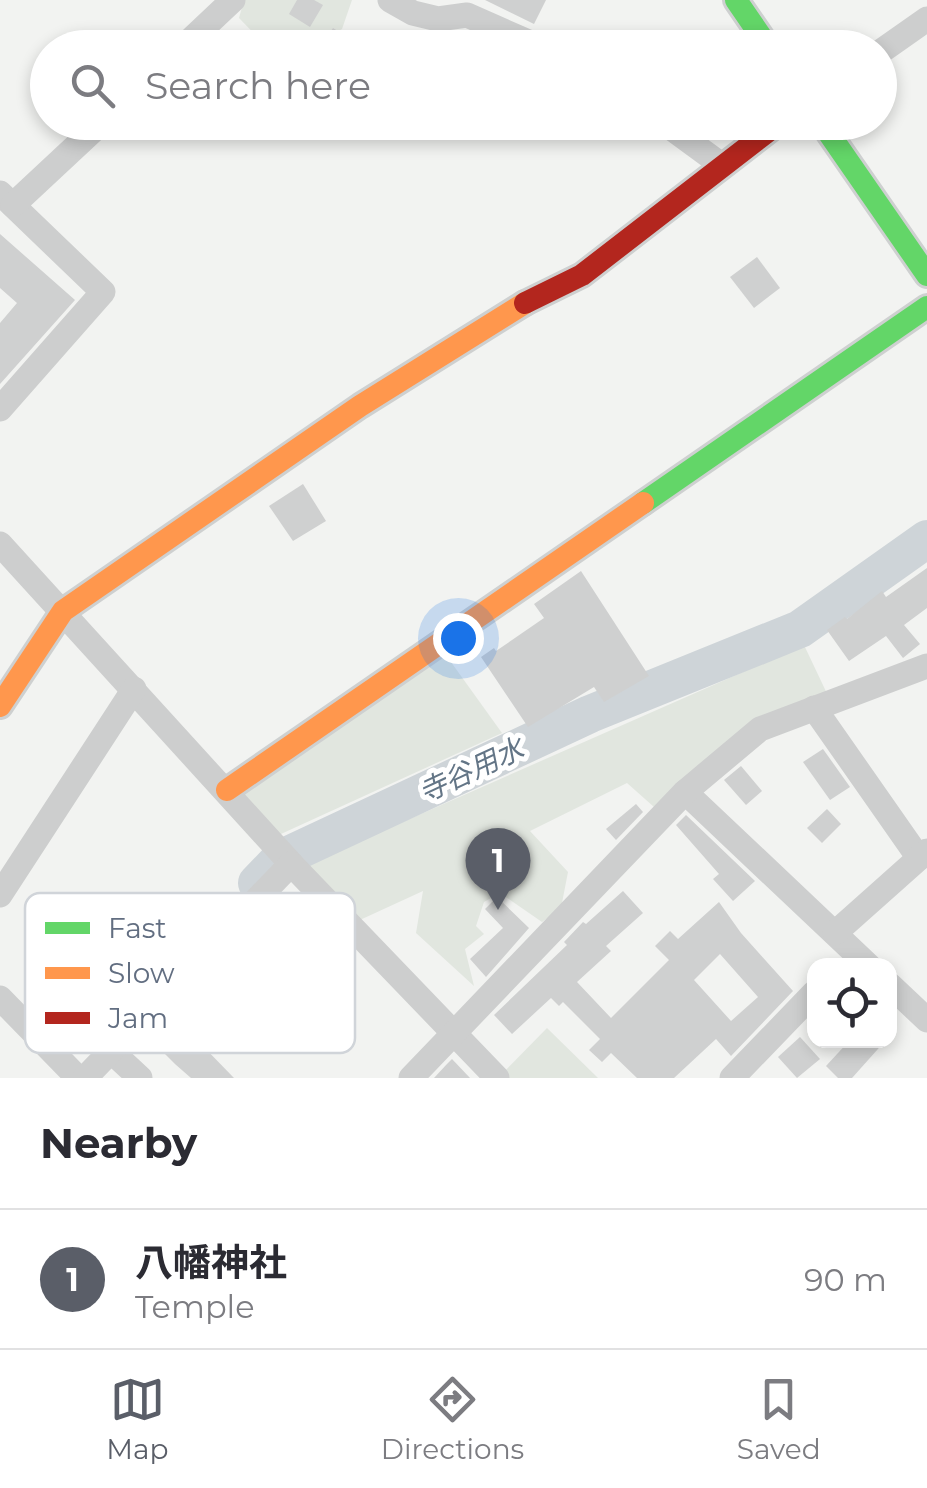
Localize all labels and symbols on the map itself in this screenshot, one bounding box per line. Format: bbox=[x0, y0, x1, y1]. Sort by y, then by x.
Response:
your location bbox=[433, 613, 484, 664]
water label: 寺谷用水 bbox=[413, 730, 532, 809]
pin: 1 bbox=[466, 828, 530, 910]
legend bbox=[25, 893, 355, 1053]
text: Fast bbox=[108, 911, 167, 945]
text: Slow bbox=[108, 956, 175, 990]
text: Jam bbox=[107, 1001, 168, 1035]

